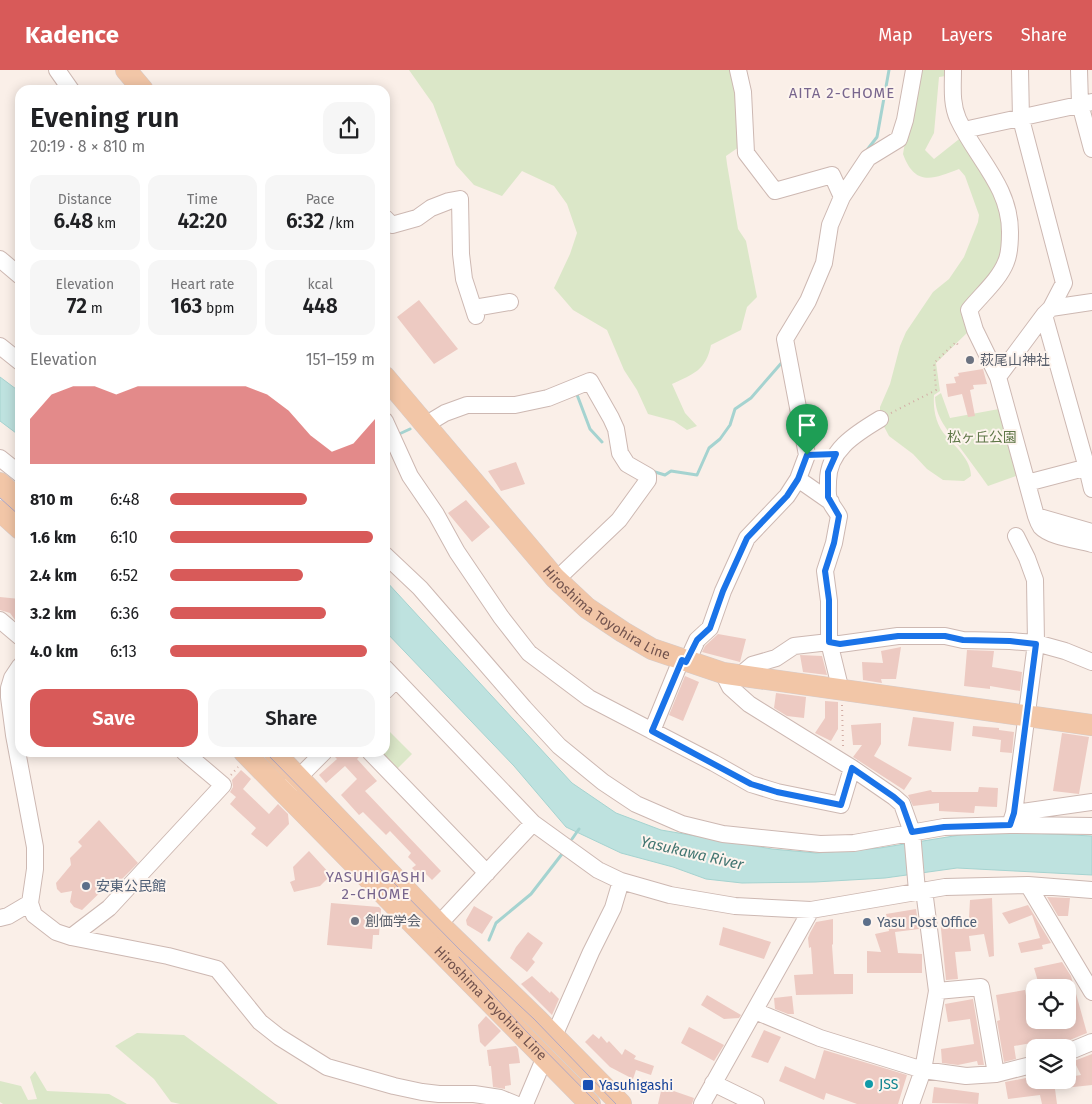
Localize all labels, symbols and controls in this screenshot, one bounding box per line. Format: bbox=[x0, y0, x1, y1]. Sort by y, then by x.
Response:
text: Kadence bbox=[25, 21, 119, 49]
text: Map bbox=[878, 24, 913, 46]
text: Layers bbox=[941, 24, 993, 46]
text: Share bbox=[1021, 24, 1067, 46]
district label: AITA 2-CHOME bbox=[789, 84, 895, 102]
text: Evening run bbox=[30, 101, 179, 134]
button: share bbox=[323, 102, 375, 154]
text: 20:19 · 8 × 810 m bbox=[30, 137, 145, 156]
text: Distance bbox=[58, 191, 112, 208]
text: Time bbox=[187, 191, 218, 208]
text: Pace bbox=[306, 191, 335, 208]
text: 6.48 bbox=[53, 208, 93, 234]
text: 42:20 bbox=[178, 208, 227, 234]
text: 6:32 bbox=[286, 208, 324, 234]
text: km bbox=[93, 215, 116, 232]
text: /km bbox=[324, 215, 354, 232]
text: Elevation bbox=[55, 276, 114, 293]
text: Heart rate bbox=[171, 276, 234, 293]
text: kcal bbox=[308, 276, 333, 293]
text: 72 bbox=[67, 293, 87, 319]
text: 163 bbox=[170, 293, 202, 319]
text: 448 bbox=[302, 293, 338, 319]
text: m bbox=[87, 300, 103, 317]
text: bpm bbox=[202, 300, 235, 317]
text: Elevation bbox=[30, 350, 97, 369]
text: 151–159 m bbox=[306, 350, 375, 369]
place label: 萩尾山神社 bbox=[980, 352, 1050, 369]
marker: 萩尾山神社 bbox=[964, 354, 976, 366]
pin bbox=[786, 404, 828, 455]
icon: arrive bbox=[793, 411, 821, 439]
park label: 松ヶ丘公園 bbox=[947, 429, 1017, 446]
text: 810 m bbox=[30, 490, 73, 509]
text: 6:48 bbox=[110, 490, 140, 509]
text: 1.6 km bbox=[30, 528, 76, 547]
text: 6:10 bbox=[110, 528, 138, 547]
street label: Hiroshima Toyohira Line bbox=[539, 562, 672, 664]
text: 2.4 km bbox=[30, 566, 77, 585]
text: 6:52 bbox=[110, 566, 138, 585]
text: 3.2 km bbox=[30, 604, 77, 623]
text: 6:36 bbox=[110, 604, 139, 623]
text: 4.0 km bbox=[30, 642, 78, 661]
text: 6:13 bbox=[110, 642, 137, 661]
button: Save bbox=[30, 689, 198, 747]
button: Share bbox=[208, 689, 375, 747]
water label: Yasukawa River bbox=[639, 832, 746, 874]
district label: YASUHIGASHI 2-CHOME bbox=[326, 868, 426, 903]
place label: 安東公民館 bbox=[96, 878, 166, 895]
marker: 安東公民館 bbox=[80, 880, 92, 892]
place label: 創価学会 bbox=[365, 913, 421, 930]
place label: Yasu Post Office bbox=[877, 914, 977, 931]
marker: 創価学会 bbox=[349, 915, 361, 927]
marker: Yasu Post Office bbox=[861, 916, 873, 928]
street label: Hiroshima Toyohira Line bbox=[431, 943, 550, 1064]
map controls bbox=[1026, 979, 1076, 1089]
button: locate bbox=[1026, 979, 1076, 1029]
button: layers bbox=[1026, 1039, 1076, 1089]
place label: JSS bbox=[879, 1076, 899, 1093]
place label: Yasuhigashi bbox=[599, 1077, 673, 1094]
marker: Yasuhigashi bbox=[581, 1078, 595, 1092]
marker: JSS bbox=[863, 1078, 875, 1090]

